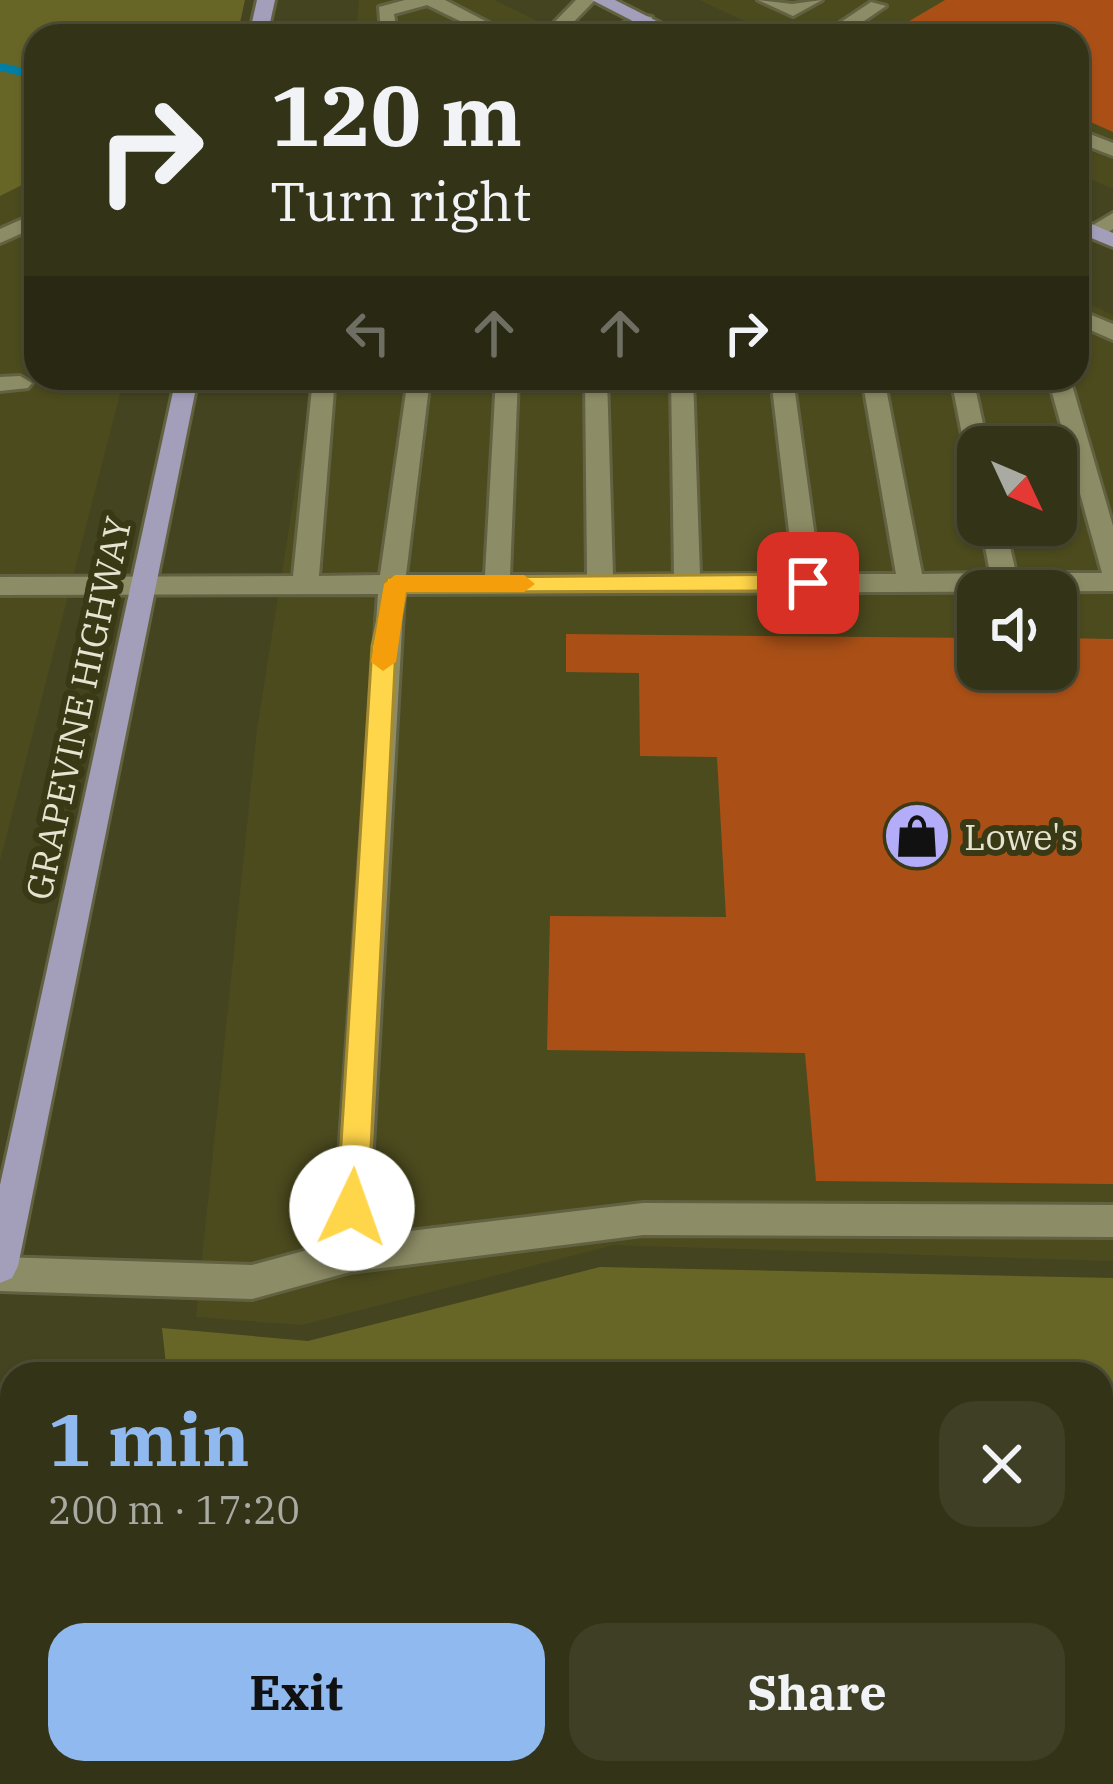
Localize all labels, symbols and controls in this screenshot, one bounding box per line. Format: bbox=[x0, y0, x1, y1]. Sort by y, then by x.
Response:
text: 120 m bbox=[270, 60, 522, 169]
icon: right bbox=[72, 72, 228, 228]
text: Turn right bbox=[270, 166, 532, 236]
icon: left bbox=[335, 300, 401, 366]
icon: ahead bbox=[461, 300, 527, 366]
icon: ahead bbox=[587, 300, 653, 366]
icon: right bbox=[713, 300, 779, 366]
north arrow bbox=[957, 426, 1077, 546]
map controls bbox=[957, 426, 1077, 690]
street label: GRAPEVINE HIGHWAY bbox=[14, 512, 142, 904]
pin bbox=[757, 532, 859, 634]
icon: arrive bbox=[775, 550, 841, 616]
button: sound bbox=[957, 570, 1077, 690]
shop icon: Lowe's bbox=[882, 801, 952, 871]
place label: Lowe's bbox=[964, 813, 1078, 860]
position arrow bbox=[289, 1145, 415, 1271]
text: 1 min bbox=[48, 1392, 250, 1486]
button: close bbox=[939, 1401, 1065, 1527]
text: 200 m · 17:20 bbox=[48, 1484, 300, 1535]
button: Exit bbox=[48, 1623, 545, 1761]
button: Share bbox=[569, 1623, 1065, 1761]

